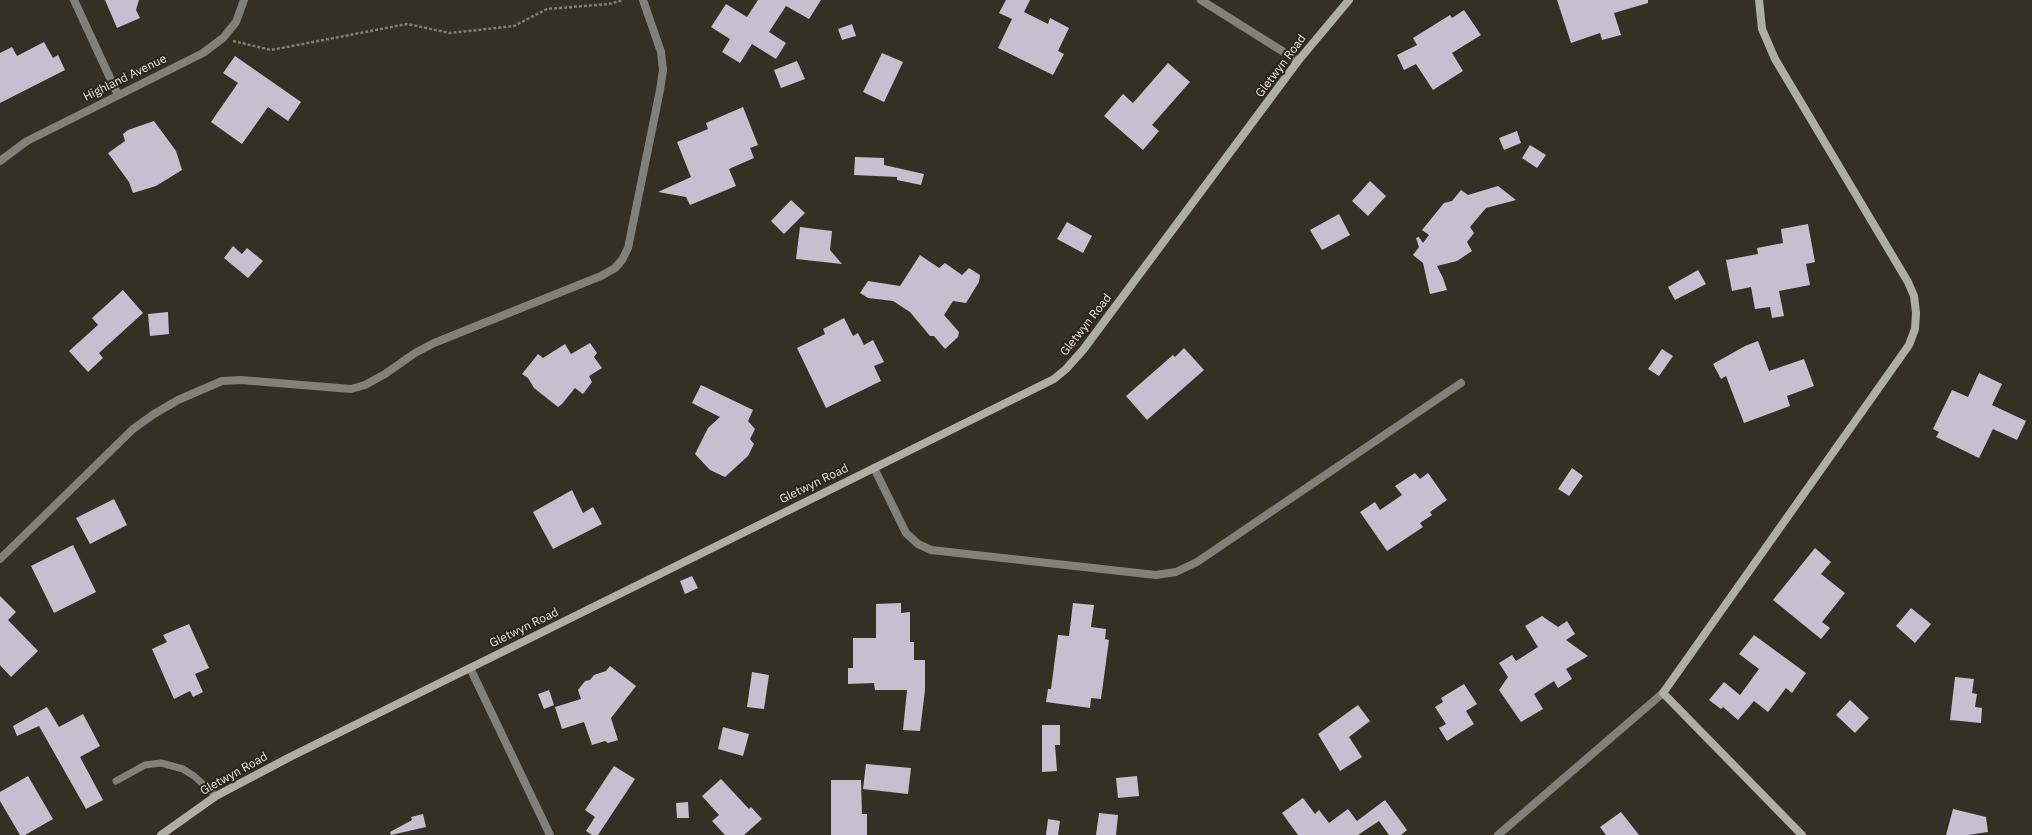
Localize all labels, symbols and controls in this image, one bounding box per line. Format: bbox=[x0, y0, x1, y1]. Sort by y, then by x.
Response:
street label: Gletwyn Road bbox=[1253, 32, 1309, 100]
street label: Highland Avenue bbox=[81, 52, 169, 104]
street label: Gletwyn Road bbox=[1057, 291, 1115, 359]
street label: Gletwyn Road bbox=[777, 461, 851, 507]
street label: Gletwyn Road bbox=[487, 605, 561, 651]
street label: Gletwyn Road bbox=[198, 750, 270, 798]

